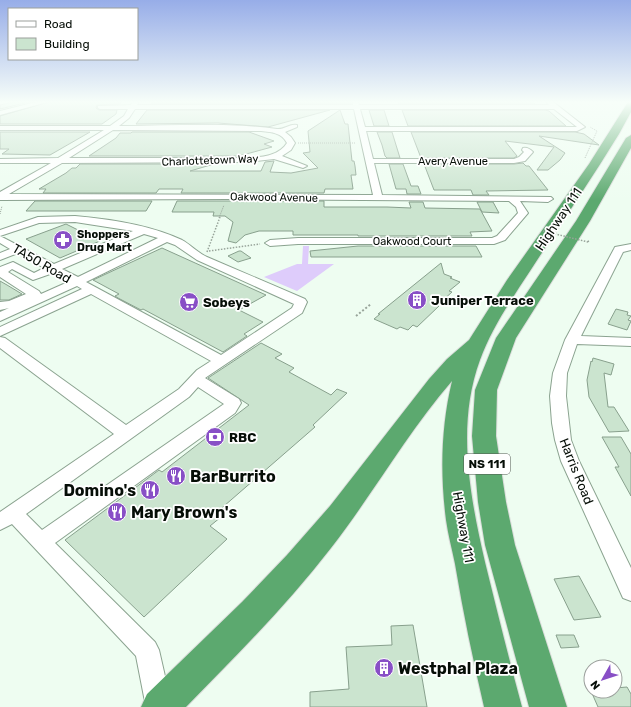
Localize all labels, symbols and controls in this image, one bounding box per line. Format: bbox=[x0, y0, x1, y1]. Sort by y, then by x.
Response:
legend bbox=[8, 8, 138, 60]
text: Road bbox=[44, 17, 72, 31]
text: Building bbox=[44, 37, 90, 51]
street label: Charlottetown Way bbox=[161, 152, 259, 169]
street label: Avery Avenue bbox=[418, 155, 488, 168]
street label: Highway 111 bbox=[532, 185, 586, 254]
street label: Oakwood Avenue bbox=[230, 190, 318, 205]
place label: Shoppers Drug Mart bbox=[77, 228, 132, 254]
pharmacy icon: Shoppers Drug Mart bbox=[52, 229, 74, 251]
street label: Oakwood Court bbox=[373, 235, 452, 248]
street label: TA50 Road bbox=[10, 241, 74, 286]
building icon: Juniper Terrace bbox=[406, 289, 428, 311]
supermarket icon: Sobeys bbox=[178, 291, 200, 313]
place label: Juniper Terrace bbox=[431, 293, 534, 308]
place label: Sobeys bbox=[203, 295, 250, 310]
bank icon: RBC bbox=[204, 426, 226, 448]
place label: RBC bbox=[229, 430, 256, 445]
street label: Harris Road bbox=[556, 436, 597, 506]
road number: NS 111 bbox=[464, 454, 510, 474]
restaurant icon: BarBurrito bbox=[165, 465, 187, 487]
place label: BarBurrito bbox=[190, 467, 276, 486]
restaurant icon: Domino's bbox=[139, 479, 161, 501]
place label: Domino's bbox=[63, 481, 136, 500]
street label: Highway 111 bbox=[449, 490, 477, 564]
restaurant icon: Mary Brown's bbox=[106, 501, 128, 523]
place label: Mary Brown's bbox=[131, 503, 237, 522]
building icon: Westphal Plaza bbox=[373, 657, 395, 679]
place label: Westphal Plaza bbox=[398, 659, 518, 678]
north arrow bbox=[583, 659, 623, 699]
text: N bbox=[588, 678, 603, 692]

